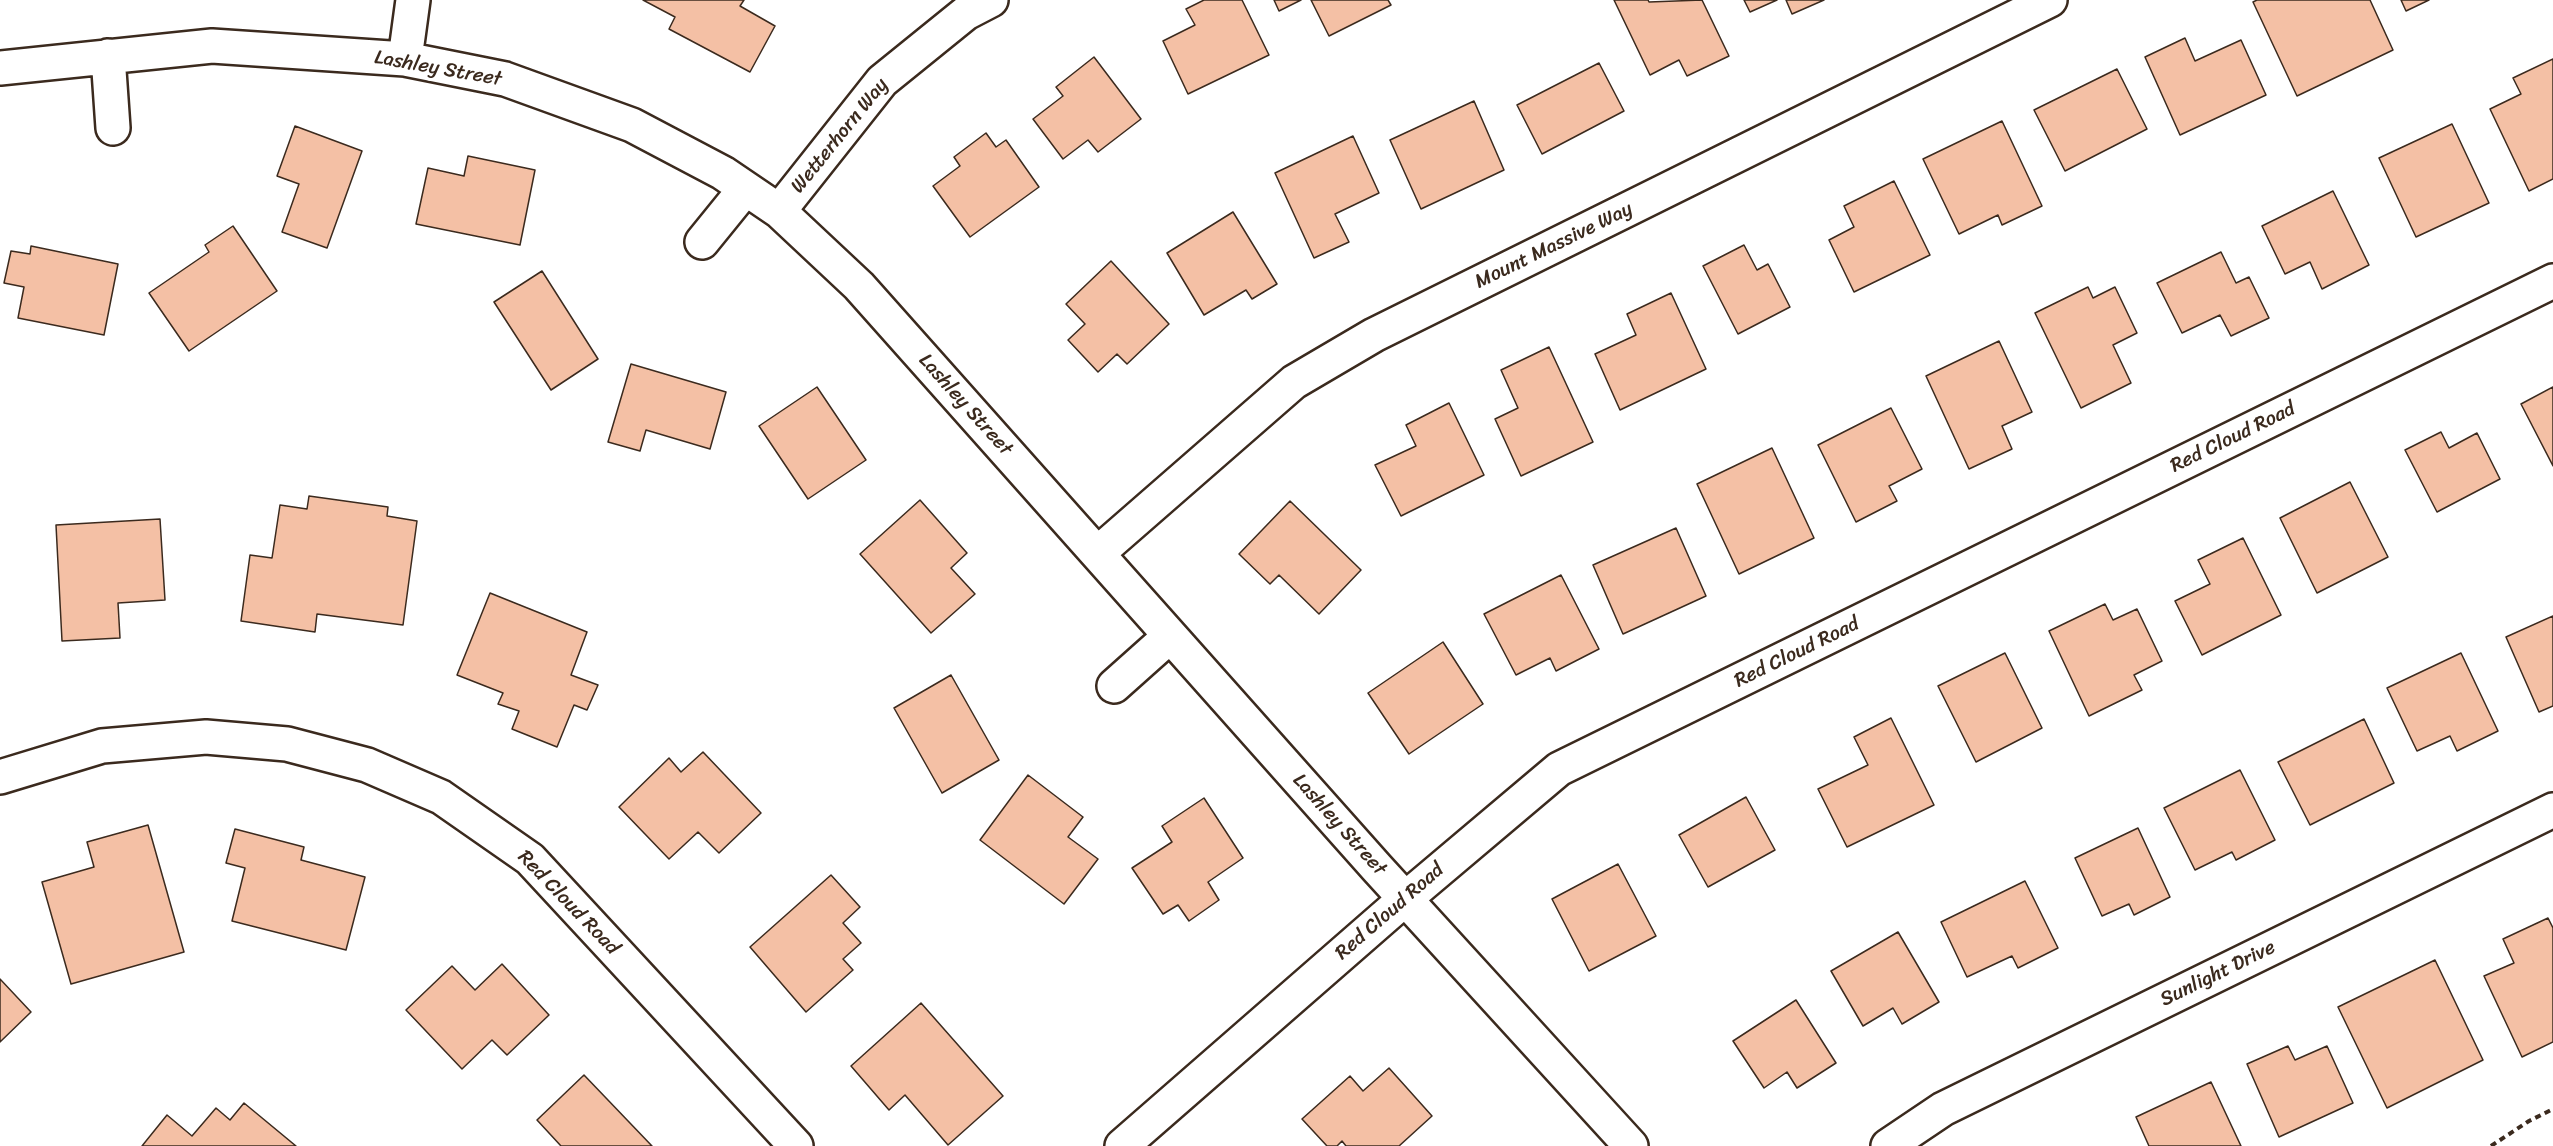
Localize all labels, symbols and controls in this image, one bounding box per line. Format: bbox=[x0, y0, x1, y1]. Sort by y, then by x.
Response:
street label: Lashley Street bbox=[373, 46, 503, 92]
street label: Wetterhorn Way bbox=[786, 74, 894, 198]
street label: Mount Massive Way bbox=[1471, 197, 1637, 295]
street label: Lashley Street bbox=[913, 349, 1017, 461]
street label: Red Cloud Road bbox=[2167, 397, 2299, 479]
street label: Red Cloud Road bbox=[1731, 612, 1863, 694]
street label: Lashley Street bbox=[1287, 769, 1391, 881]
street label: Red Cloud Road bbox=[512, 846, 624, 960]
street label: Red Cloud Road bbox=[1331, 858, 1449, 966]
street label: Sunlight Drive bbox=[2157, 936, 2279, 1012]

